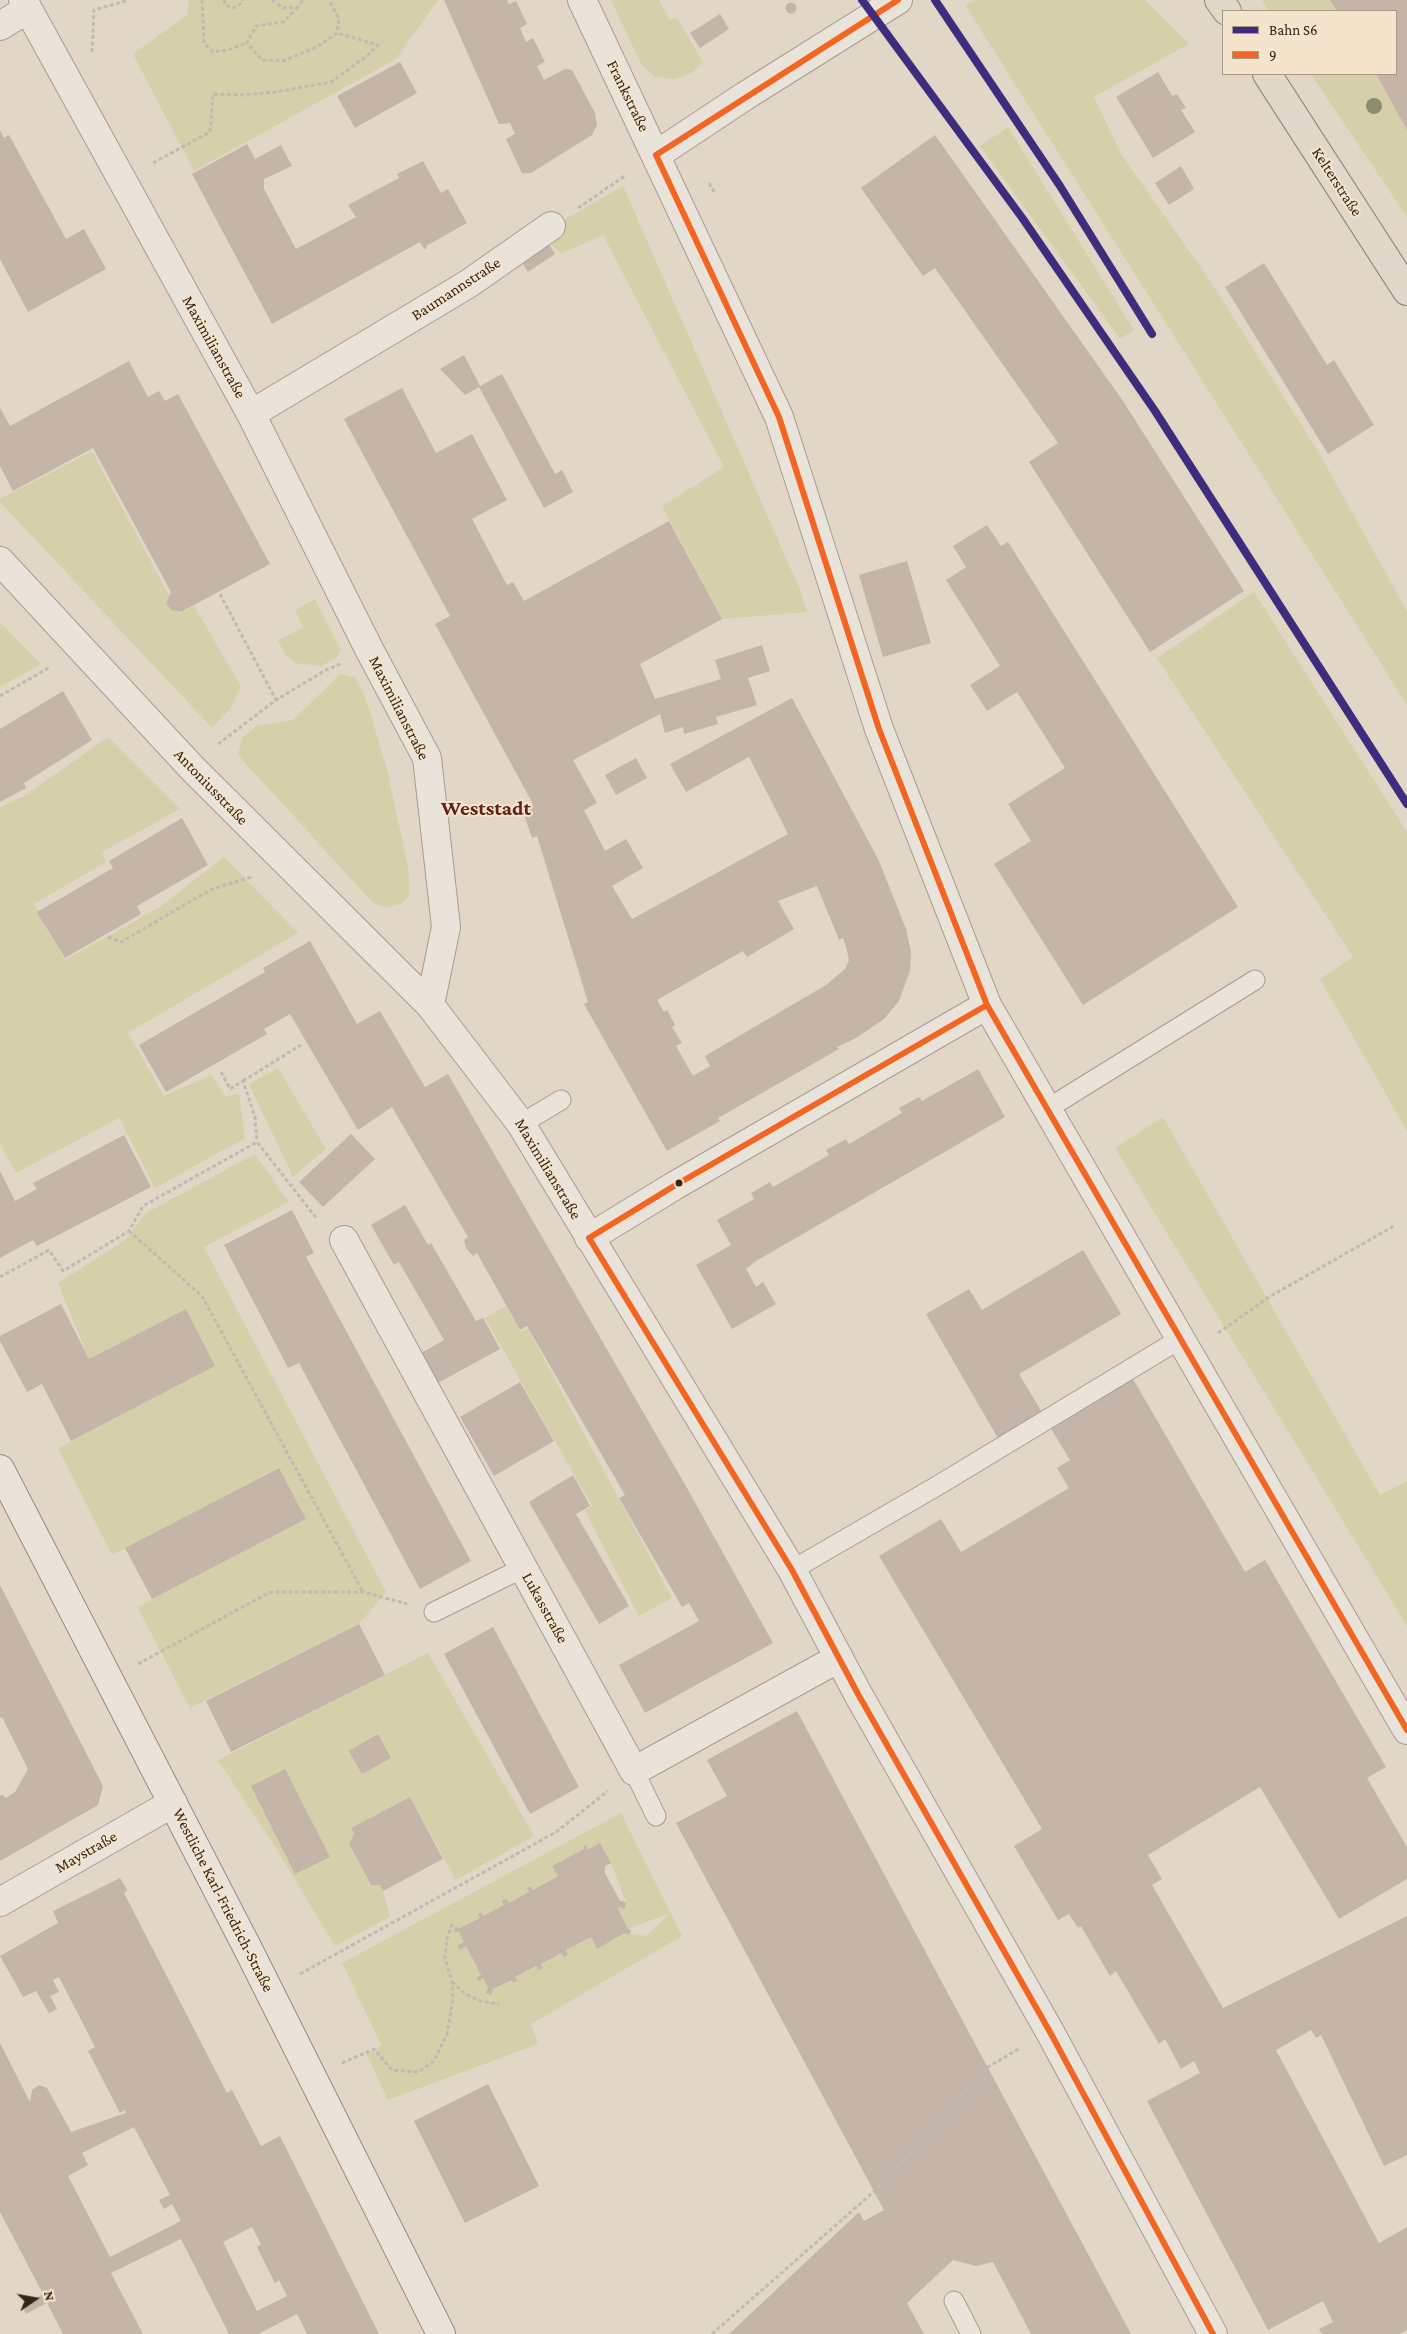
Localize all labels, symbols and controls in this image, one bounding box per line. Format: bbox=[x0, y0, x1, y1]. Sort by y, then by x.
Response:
legend bbox=[1222, 10, 1397, 75]
text: Bahn S6 bbox=[1269, 22, 1318, 38]
text: 9 bbox=[1269, 47, 1277, 63]
street label: Frankstraße bbox=[602, 57, 654, 135]
street label: Kelterstraße bbox=[1308, 144, 1366, 220]
street label: Baumannstraße bbox=[408, 253, 504, 325]
street label: Maximilianstraße bbox=[178, 292, 250, 402]
street label: Maximilianstraße bbox=[365, 653, 433, 763]
street label: Antoniusstraße bbox=[170, 745, 252, 829]
district label: Weststadt bbox=[441, 796, 531, 822]
street label: Maximilianstraße bbox=[510, 1115, 586, 1223]
unlabelled marker bbox=[674, 1178, 684, 1188]
street label: Lukasstraße bbox=[518, 1569, 572, 1647]
street label: Westliche Karl-Friedrich-Straße bbox=[168, 1805, 278, 1995]
street label: Maystraße bbox=[52, 1827, 120, 1877]
north arrow bbox=[10, 2274, 60, 2324]
text: N bbox=[41, 2290, 58, 2302]

